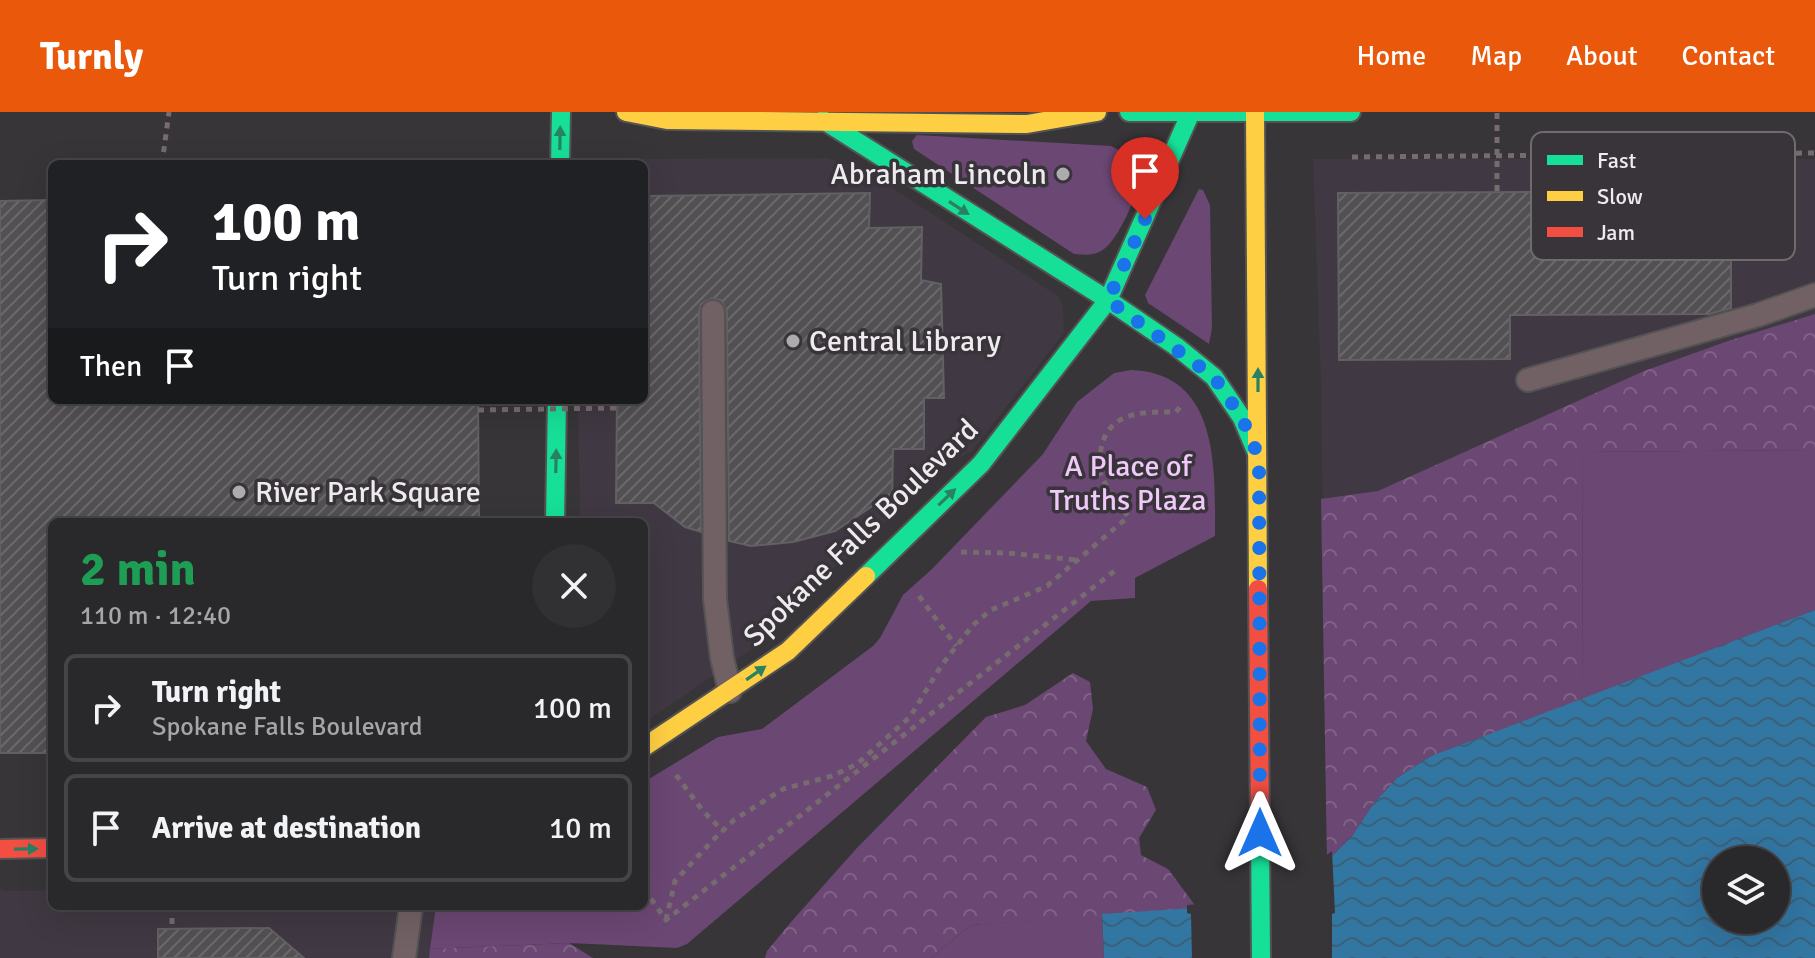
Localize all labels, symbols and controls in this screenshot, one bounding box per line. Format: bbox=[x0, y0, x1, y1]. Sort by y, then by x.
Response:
text: Turnly bbox=[40, 33, 143, 80]
text: Home bbox=[1357, 39, 1426, 73]
text: Map bbox=[1470, 39, 1522, 73]
text: About bbox=[1566, 39, 1638, 73]
text: Contact bbox=[1682, 39, 1775, 73]
one-way arrow bbox=[554, 125, 566, 150]
legend bbox=[1531, 132, 1795, 260]
pin bbox=[1111, 137, 1179, 219]
text: Fast bbox=[1597, 147, 1637, 174]
icon: arrive bbox=[1123, 149, 1167, 193]
place label: Abraham Lincoln bbox=[830, 156, 1047, 193]
marker: Abraham Lincoln bbox=[1054, 165, 1072, 183]
text: Slow bbox=[1597, 183, 1643, 210]
text: 100 m bbox=[212, 187, 360, 256]
icon: right bbox=[80, 192, 184, 296]
one-way arrow bbox=[948, 201, 970, 215]
text: Jam bbox=[1597, 219, 1635, 246]
text: Turn right bbox=[212, 256, 362, 301]
place label: Central Library bbox=[809, 323, 1001, 360]
marker: Central Library bbox=[784, 332, 802, 350]
icon: arrive bbox=[158, 344, 202, 388]
text: Then bbox=[80, 348, 142, 385]
one-way arrow bbox=[1252, 367, 1265, 392]
street label: Spokane Falls Boulevard bbox=[736, 411, 986, 655]
one-way arrow bbox=[550, 448, 562, 473]
park label: A Place of Truths Plaza bbox=[1049, 448, 1207, 519]
place label: River Park Square bbox=[255, 474, 481, 511]
marker: River Park Square bbox=[230, 483, 248, 501]
one-way arrow bbox=[937, 488, 956, 507]
text: 2 min bbox=[80, 540, 196, 599]
button: close bbox=[532, 544, 616, 628]
text: 110 m · 12:40 bbox=[80, 600, 231, 632]
one-way arrow bbox=[746, 666, 767, 681]
text: Turn right bbox=[152, 674, 281, 711]
icon: right bbox=[84, 686, 128, 730]
text: 100 m bbox=[533, 690, 612, 727]
text: Spokane Falls Boulevard bbox=[152, 711, 422, 743]
position arrow bbox=[1218, 791, 1302, 875]
icon: arrive bbox=[84, 806, 128, 850]
text: Arrive at destination bbox=[152, 810, 421, 847]
text: 10 m bbox=[549, 810, 612, 847]
one-way arrow bbox=[14, 842, 39, 855]
map controls bbox=[1702, 846, 1790, 934]
button: layers bbox=[1702, 846, 1790, 934]

